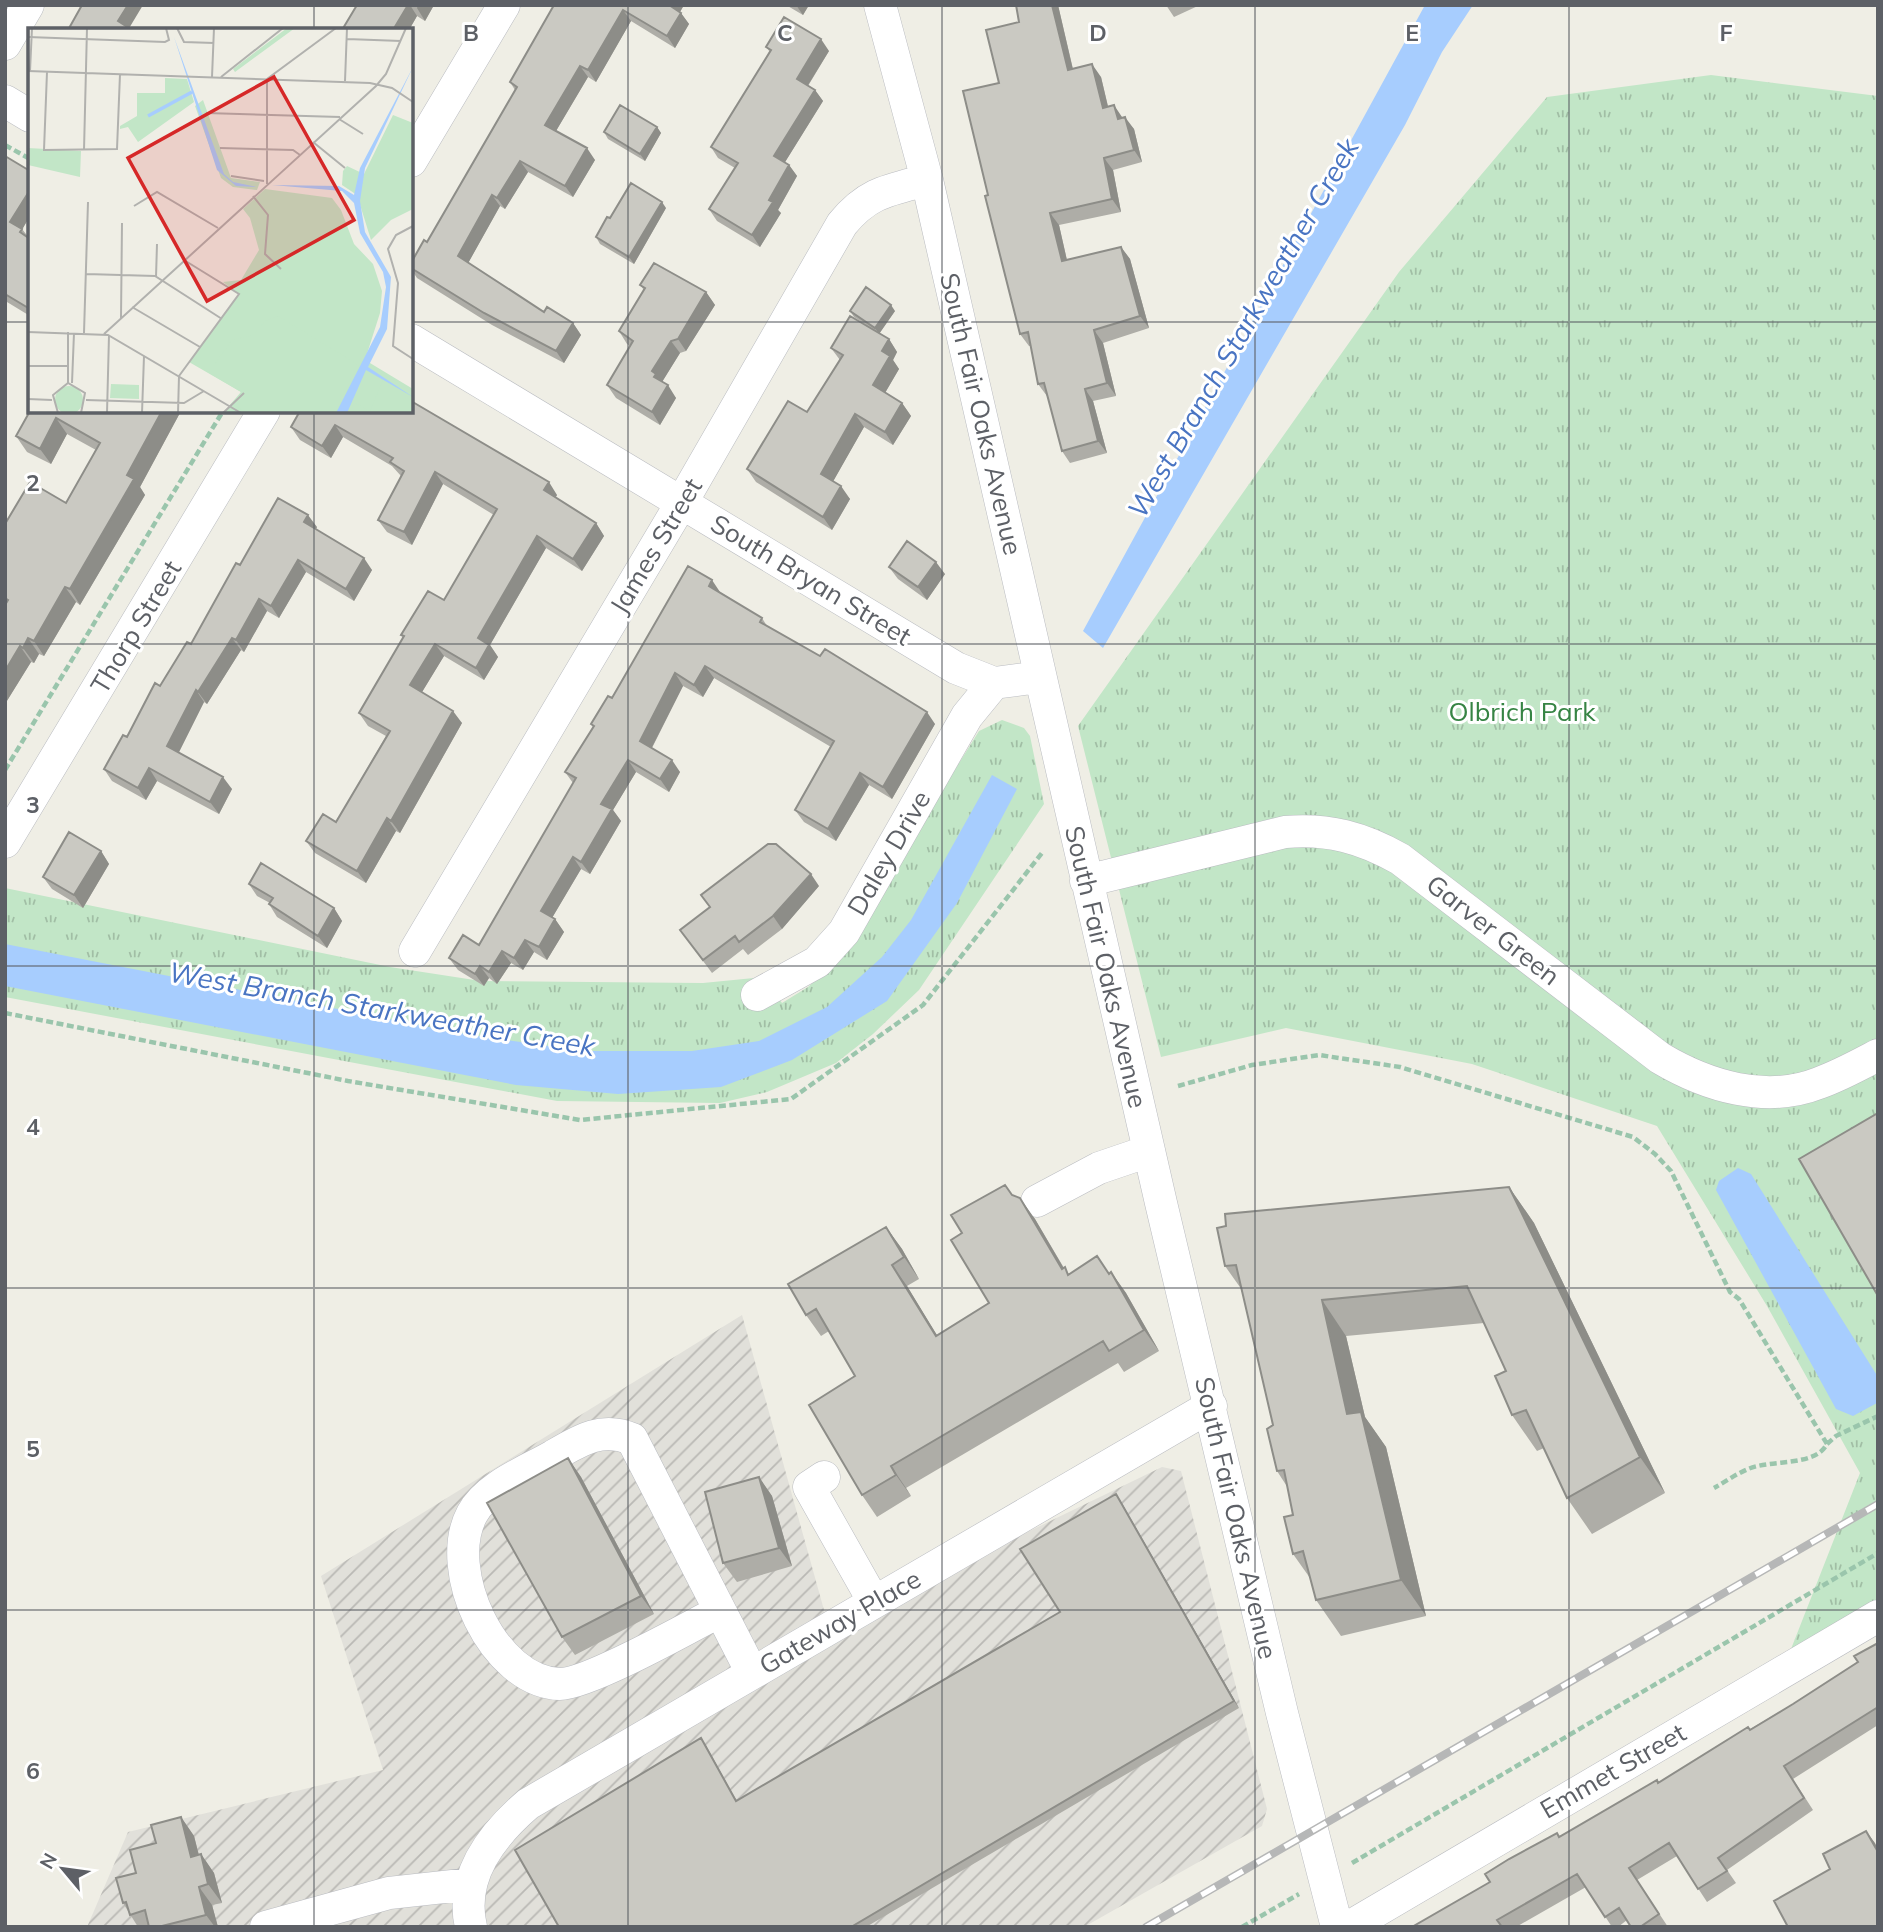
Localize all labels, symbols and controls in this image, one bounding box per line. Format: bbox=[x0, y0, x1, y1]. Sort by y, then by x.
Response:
text: B bbox=[463, 18, 479, 47]
text: C bbox=[777, 18, 793, 47]
text: D bbox=[1089, 18, 1107, 47]
text: E bbox=[1405, 18, 1419, 47]
text: F bbox=[1719, 18, 1733, 47]
inset map bbox=[28, 28, 413, 413]
water label: West Branch Starkweather Creek bbox=[1119, 130, 1367, 524]
street label: South Fair Oaks Avenue bbox=[933, 270, 1030, 558]
text: 2 bbox=[26, 468, 40, 497]
street label: James Street bbox=[602, 472, 709, 620]
street label: South Bryan Street bbox=[705, 507, 918, 652]
street label: Thorp Street bbox=[83, 554, 188, 699]
park label: Olbrich Park bbox=[1448, 695, 1596, 728]
street label: Daley Drive bbox=[840, 784, 938, 921]
text: 3 bbox=[26, 790, 40, 819]
street label: South Fair Oaks Avenue bbox=[1058, 823, 1155, 1111]
street label: Garver Green bbox=[1420, 867, 1567, 992]
water label: West Branch Starkweather Creek bbox=[166, 954, 600, 1064]
text: 4 bbox=[26, 1112, 40, 1141]
street label: South Fair Oaks Avenue bbox=[1188, 1374, 1285, 1662]
text: 5 bbox=[26, 1434, 40, 1463]
street label: Gateway Place bbox=[753, 1562, 927, 1681]
street label: Emmet Street bbox=[1534, 1716, 1692, 1826]
text: 6 bbox=[26, 1756, 40, 1785]
north arrow bbox=[28, 1834, 98, 1904]
text: N bbox=[34, 1849, 62, 1873]

